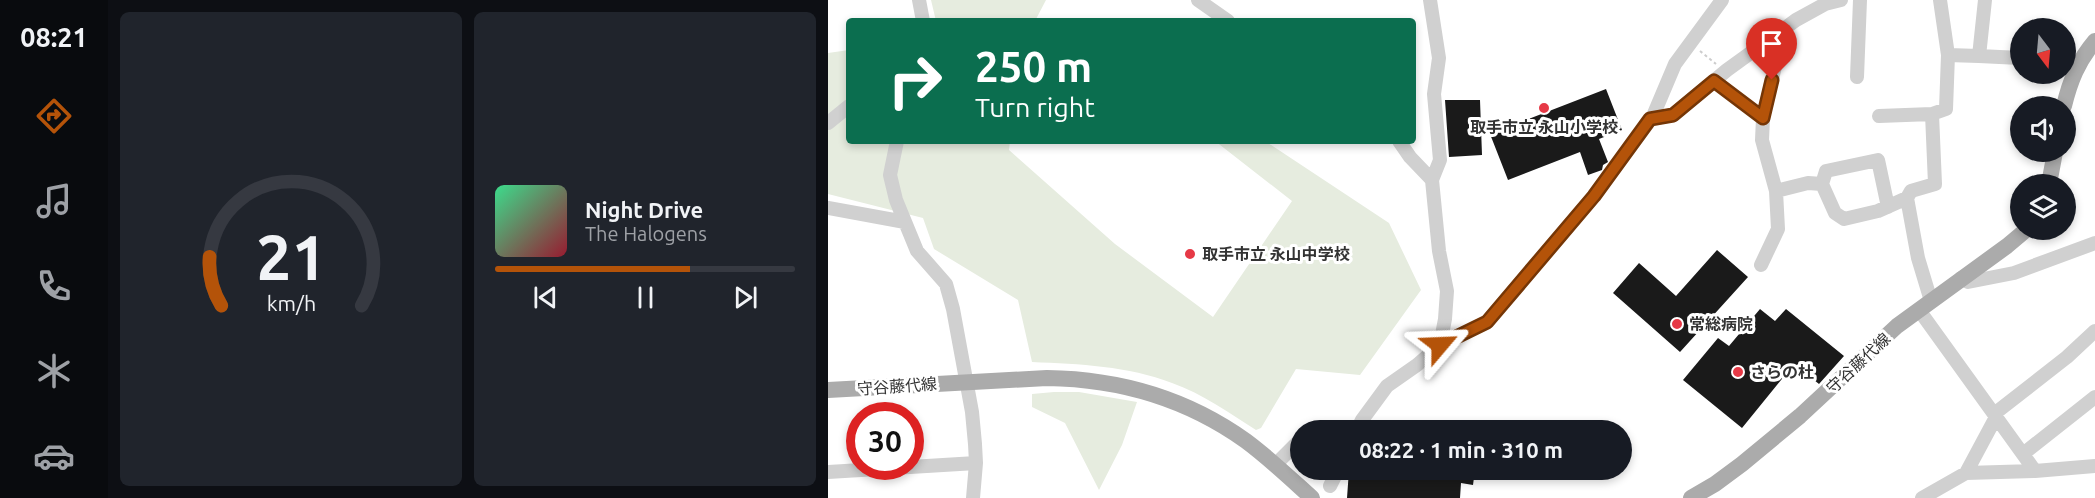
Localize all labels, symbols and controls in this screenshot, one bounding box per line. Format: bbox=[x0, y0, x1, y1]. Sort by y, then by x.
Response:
pin bbox=[1746, 18, 1797, 80]
north arrow bbox=[2010, 18, 2076, 84]
map controls bbox=[2010, 18, 2076, 240]
text: 08:21 bbox=[20, 22, 88, 52]
icon: arrive bbox=[1755, 27, 1788, 60]
icon: right bbox=[876, 42, 954, 120]
text: 250 m bbox=[975, 43, 1092, 90]
text: Turn right bbox=[975, 92, 1095, 122]
icon: directions bbox=[33, 95, 75, 137]
button: sound bbox=[2010, 96, 2076, 162]
marker: 取手市立 永山小学校 bbox=[1537, 101, 1551, 115]
place label: 取手市立 永山小学校 bbox=[1470, 118, 1618, 136]
button: layers bbox=[2010, 174, 2076, 240]
icon: music bbox=[33, 180, 75, 222]
text: Night Drive bbox=[585, 197, 703, 222]
text: 21 bbox=[256, 222, 326, 292]
text: The Halogens bbox=[585, 222, 707, 245]
place label: 取手市立 永山中学校 bbox=[1202, 245, 1350, 263]
marker: 取手市立 永山中学校 bbox=[1183, 247, 1197, 261]
icon: phone bbox=[33, 265, 75, 307]
icon: previous bbox=[529, 281, 562, 314]
icon: pause bbox=[629, 281, 662, 314]
icon: next bbox=[729, 281, 762, 314]
text: km/h bbox=[266, 291, 316, 315]
position arrow bbox=[1408, 313, 1472, 377]
place label: 常総病院 bbox=[1689, 315, 1753, 333]
marker: 常総病院 bbox=[1670, 317, 1684, 331]
street label: 守谷藤代線 bbox=[1823, 329, 1893, 397]
icon: climate bbox=[33, 350, 75, 392]
place label: さらの杜 bbox=[1750, 363, 1814, 381]
marker: さらの杜 bbox=[1731, 365, 1745, 379]
street label: 守谷藤代線 bbox=[856, 374, 938, 398]
speed limit sign: 30 bbox=[846, 402, 924, 480]
icon: car bbox=[33, 435, 75, 477]
text: 08:22 · 1 min · 310 m bbox=[1359, 437, 1563, 462]

